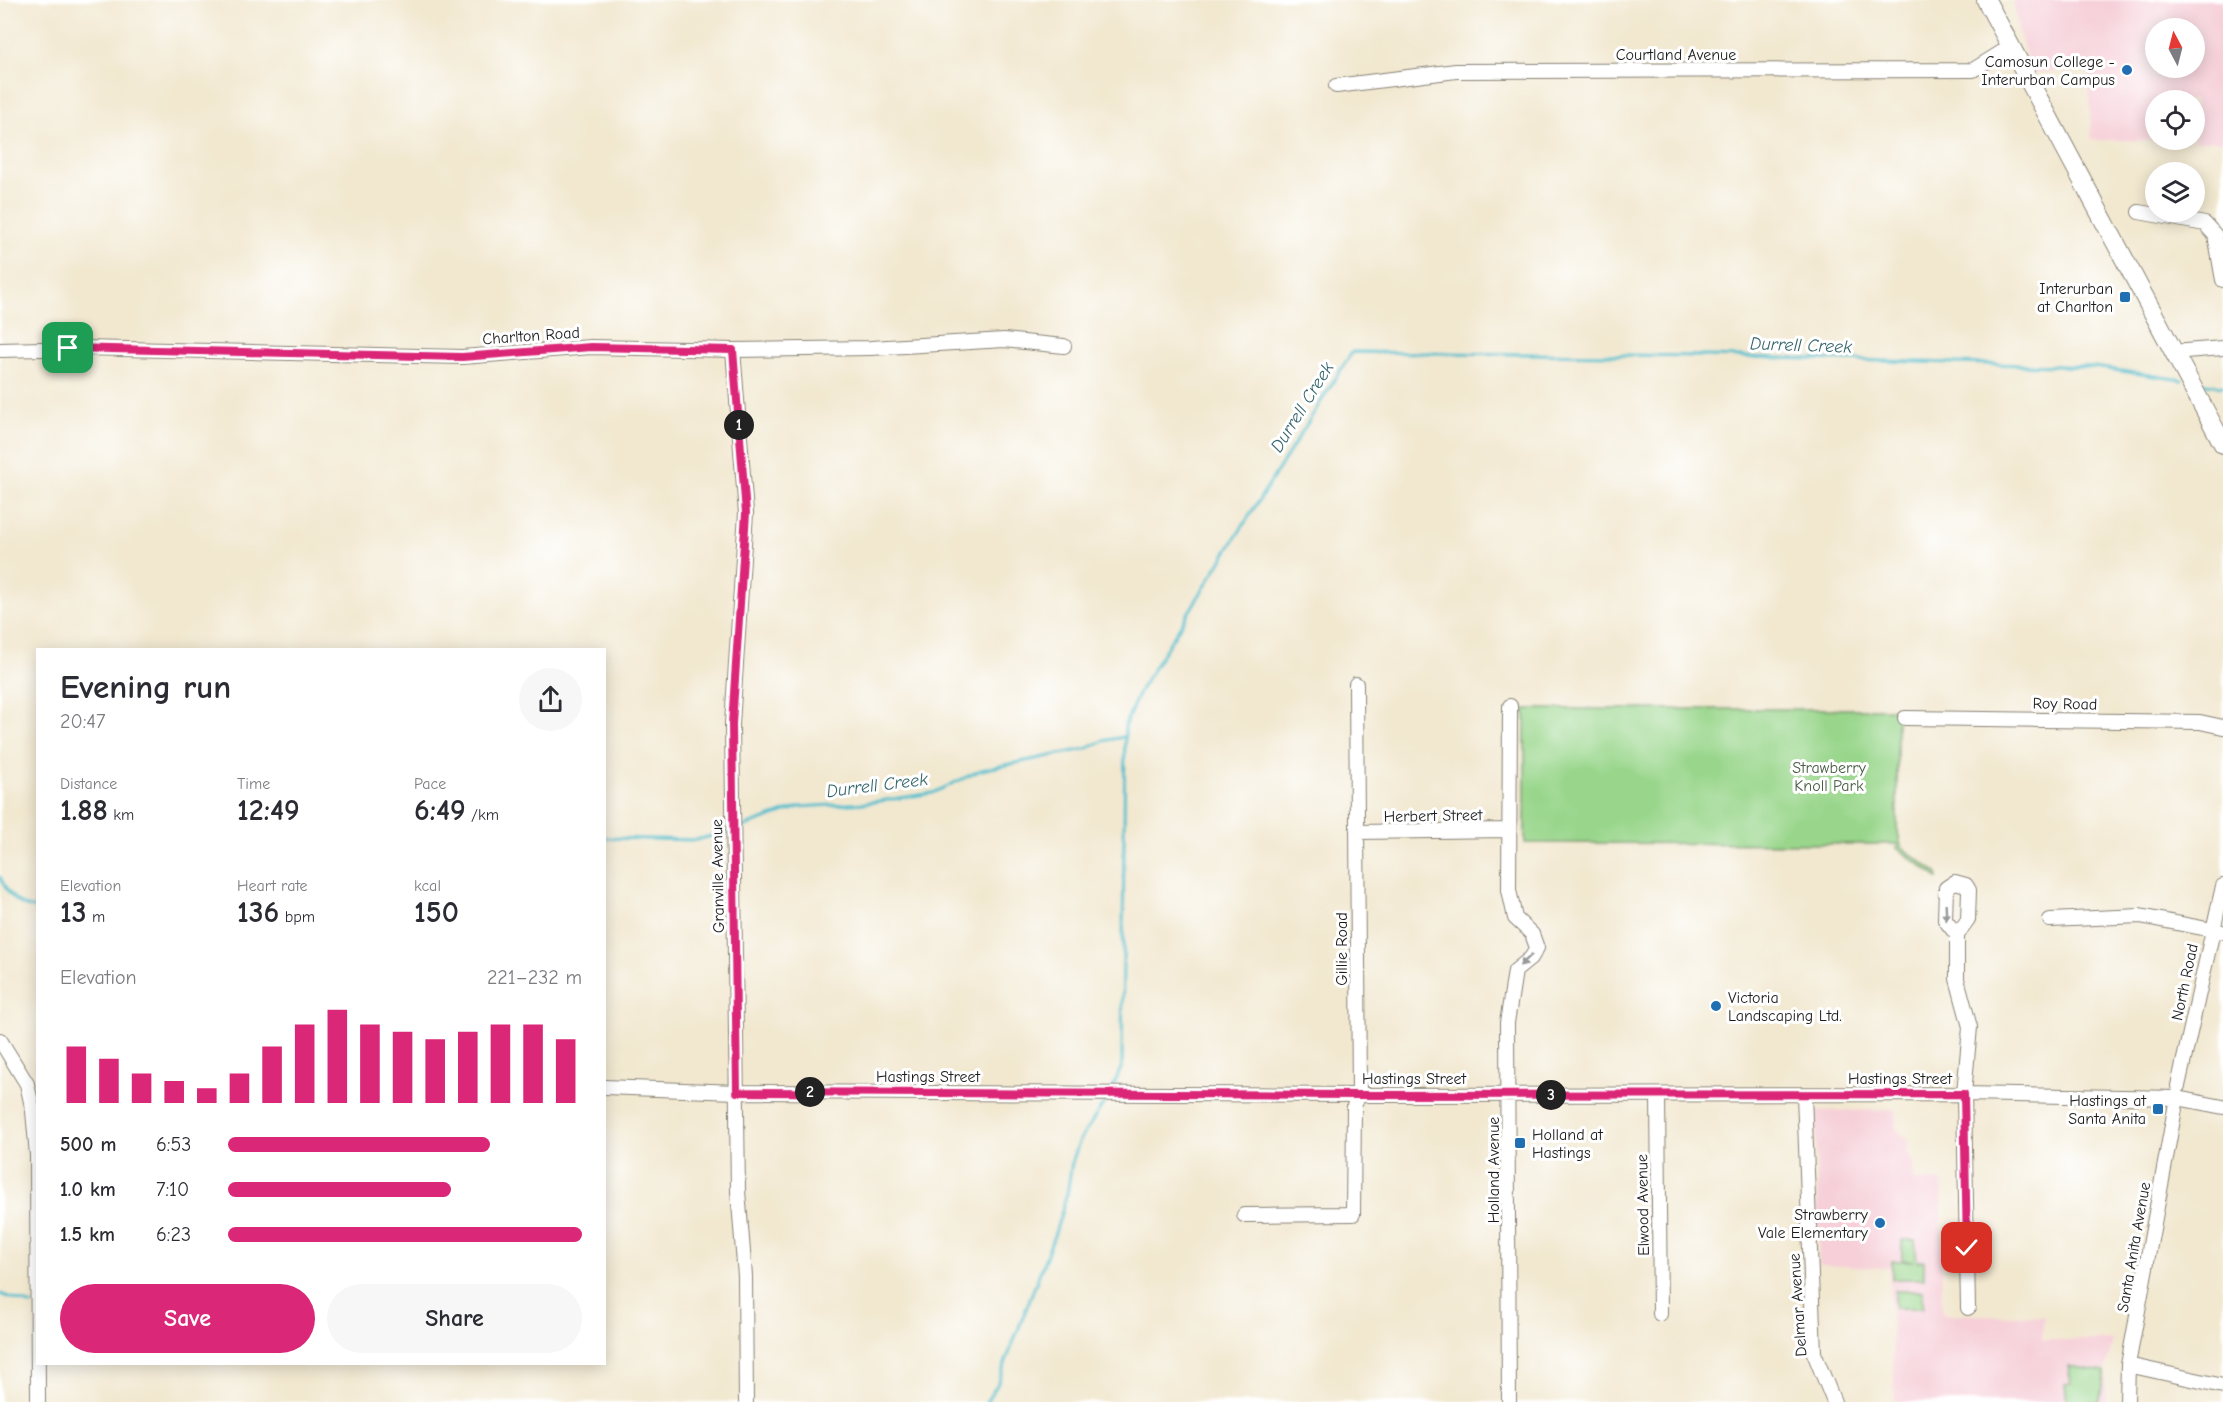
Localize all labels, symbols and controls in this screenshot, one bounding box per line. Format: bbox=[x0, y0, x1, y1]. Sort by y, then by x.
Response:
north arrow bbox=[2145, 18, 2205, 78]
map controls bbox=[2145, 18, 2205, 222]
street label: Courtland Avenue bbox=[1616, 46, 1736, 64]
place label: Camosun College - Interurban Campus bbox=[1981, 53, 2115, 89]
marker: Camosun College - Interurban Campus bbox=[2120, 63, 2134, 77]
button: locate bbox=[2145, 90, 2205, 150]
button: layers bbox=[2145, 162, 2205, 222]
place label: Interurban at Charlton bbox=[2037, 280, 2113, 316]
marker: Interurban at Charlton bbox=[2118, 290, 2132, 304]
pin bbox=[42, 322, 93, 373]
street label: Charlton Road bbox=[482, 324, 580, 348]
icon: arrive bbox=[51, 331, 84, 364]
water label: Durrell Creek bbox=[1750, 333, 1853, 358]
water label: Durrell Creek bbox=[1266, 358, 1338, 456]
pin: 1 bbox=[724, 410, 754, 440]
text: 1 bbox=[736, 416, 742, 434]
text: Evening run bbox=[60, 668, 231, 706]
button: share bbox=[519, 668, 582, 731]
street label: Roy Road bbox=[2032, 694, 2098, 714]
text: 20:47 bbox=[60, 710, 105, 733]
park label: Strawberry Knoll Park bbox=[1792, 759, 1867, 795]
water label: Durrell Creek bbox=[825, 769, 929, 802]
text: Distance bbox=[60, 775, 117, 793]
text: Time bbox=[237, 775, 270, 793]
text: Pace bbox=[414, 775, 446, 793]
text: 1.88 bbox=[60, 793, 108, 828]
text: 12:49 bbox=[237, 793, 300, 828]
text: 6:49 bbox=[414, 793, 466, 828]
text: km bbox=[108, 806, 134, 824]
text: /km bbox=[466, 806, 499, 824]
street label: Herbert Street bbox=[1383, 806, 1483, 826]
street label: Granville Avenue bbox=[708, 819, 728, 933]
text: Elevation bbox=[60, 877, 121, 895]
text: Heart rate bbox=[237, 877, 308, 895]
text: kcal bbox=[414, 877, 441, 895]
text: 13 bbox=[60, 895, 87, 930]
text: 136 bbox=[237, 895, 279, 930]
text: 150 bbox=[414, 895, 459, 930]
one-way arrow bbox=[1941, 902, 1950, 921]
text: m bbox=[87, 908, 105, 926]
text: bpm bbox=[279, 908, 315, 926]
street label: Gillie Road bbox=[1333, 912, 1351, 986]
street label: North Road bbox=[2168, 942, 2202, 1022]
one-way arrow bbox=[1518, 953, 1533, 967]
text: Elevation bbox=[60, 966, 137, 989]
text: 221–232 m bbox=[487, 966, 582, 989]
place label: Victoria Landscaping Ltd. bbox=[1728, 989, 1842, 1025]
marker: Victoria Landscaping Ltd. bbox=[1709, 999, 1723, 1013]
street label: Hastings Street bbox=[876, 1068, 980, 1086]
street label: Hastings Street bbox=[1362, 1070, 1466, 1088]
street label: Hastings Street bbox=[1848, 1070, 1952, 1088]
pin: 2 bbox=[795, 1077, 825, 1107]
pin: 3 bbox=[1536, 1080, 1566, 1110]
text: 2 bbox=[806, 1083, 814, 1101]
text: 3 bbox=[1547, 1086, 1555, 1104]
place label: Hastings at Santa Anita bbox=[2068, 1092, 2146, 1128]
marker: Hastings at Santa Anita bbox=[2151, 1102, 2165, 1116]
street label: Holland Avenue bbox=[1485, 1117, 1503, 1223]
place label: Holland at Hastings bbox=[1532, 1126, 1603, 1162]
text: 500 m bbox=[60, 1133, 117, 1156]
text: 6:53 bbox=[156, 1133, 191, 1156]
marker: Holland at Hastings bbox=[1513, 1136, 1527, 1150]
street label: Elwood Avenue bbox=[1633, 1154, 1653, 1256]
text: 1.0 km bbox=[60, 1178, 116, 1201]
text: 7:10 bbox=[156, 1178, 189, 1201]
street label: Santa Anita Avenue bbox=[2114, 1181, 2154, 1314]
place label: Strawberry Vale Elementary bbox=[1758, 1206, 1869, 1242]
marker: Strawberry Vale Elementary bbox=[1873, 1216, 1887, 1230]
pin bbox=[1941, 1222, 1992, 1273]
text: 1.5 km bbox=[60, 1223, 115, 1246]
text: 6:23 bbox=[156, 1223, 191, 1246]
icon: check bbox=[1950, 1231, 1983, 1264]
street label: Delmar Avenue bbox=[1785, 1253, 1811, 1357]
button: Save bbox=[60, 1284, 315, 1353]
button: Share bbox=[327, 1284, 582, 1353]

